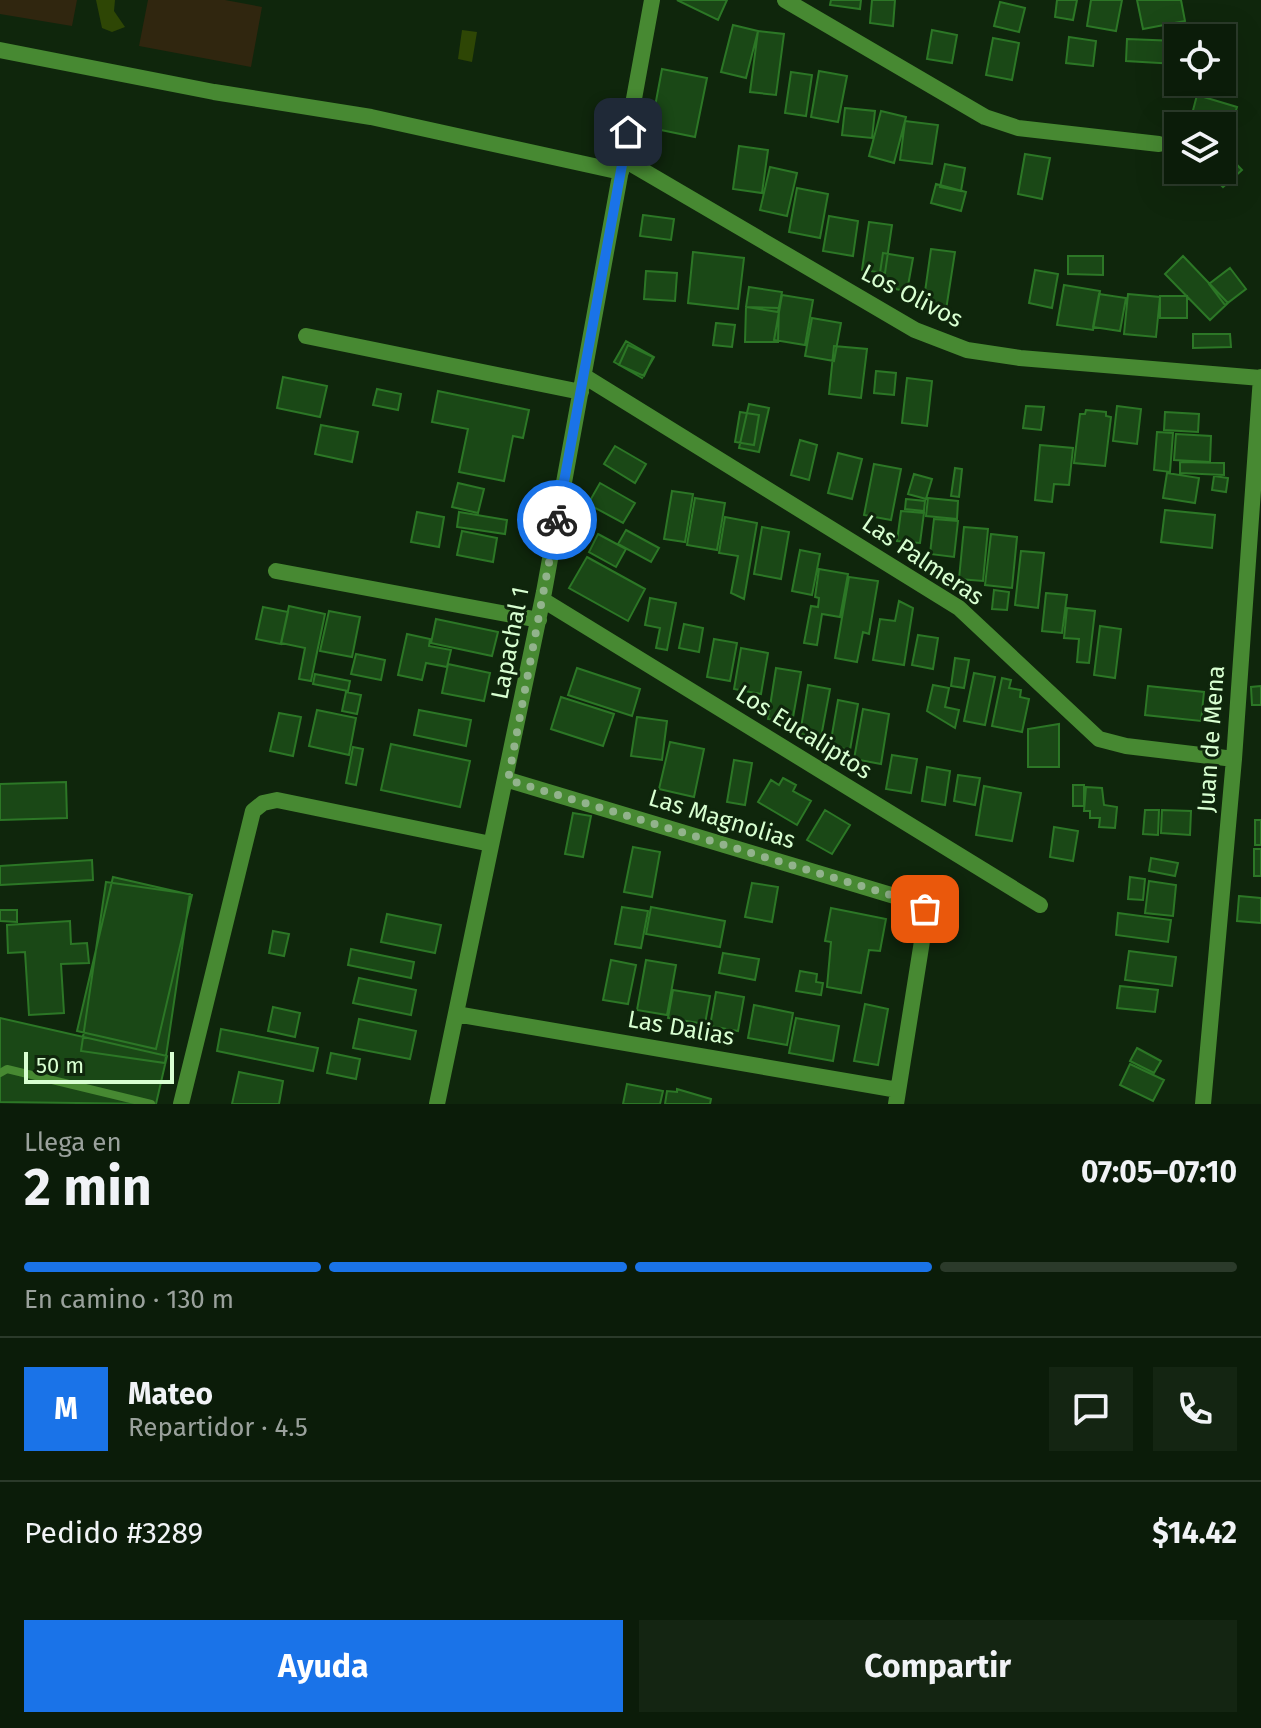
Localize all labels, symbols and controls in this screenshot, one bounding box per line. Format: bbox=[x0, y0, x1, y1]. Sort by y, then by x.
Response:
map controls bbox=[1164, 24, 1236, 184]
button: locate bbox=[1164, 24, 1236, 96]
pin bbox=[594, 98, 662, 166]
icon: home bbox=[606, 110, 650, 154]
button: layers bbox=[1164, 112, 1236, 184]
street label: Los Olivos bbox=[857, 258, 967, 334]
courier bbox=[517, 480, 597, 560]
icon: bike bbox=[535, 498, 579, 542]
street label: Las Palmeras bbox=[857, 509, 989, 611]
street label: Lapachal 1 bbox=[485, 584, 535, 702]
street label: Juan de Mena bbox=[1192, 664, 1230, 814]
street label: Los Eucaliptos bbox=[731, 679, 877, 785]
street label: Las Magnolias bbox=[645, 783, 799, 855]
pin bbox=[891, 875, 959, 943]
icon: bag bbox=[903, 887, 947, 931]
street label: Las Dalias bbox=[625, 1005, 737, 1051]
scale bar bbox=[24, 1048, 174, 1084]
text: 50 m bbox=[36, 1052, 84, 1079]
text: Llega en bbox=[24, 1127, 122, 1158]
text: 07:05–07:10 bbox=[1081, 1154, 1237, 1190]
text: 2 min bbox=[24, 1156, 152, 1219]
text: En camino · 130 m bbox=[24, 1284, 234, 1315]
button: chat bbox=[1049, 1367, 1133, 1451]
button: phone bbox=[1153, 1367, 1237, 1451]
text: Mateo bbox=[128, 1376, 213, 1412]
text: M bbox=[54, 1391, 78, 1427]
text: Repartidor · 4.5 bbox=[128, 1412, 308, 1443]
text: Pedido #3289 bbox=[24, 1515, 203, 1551]
text: $14.42 bbox=[1152, 1515, 1237, 1551]
button: Ayuda bbox=[24, 1620, 623, 1712]
button: Compartir bbox=[639, 1620, 1237, 1712]

